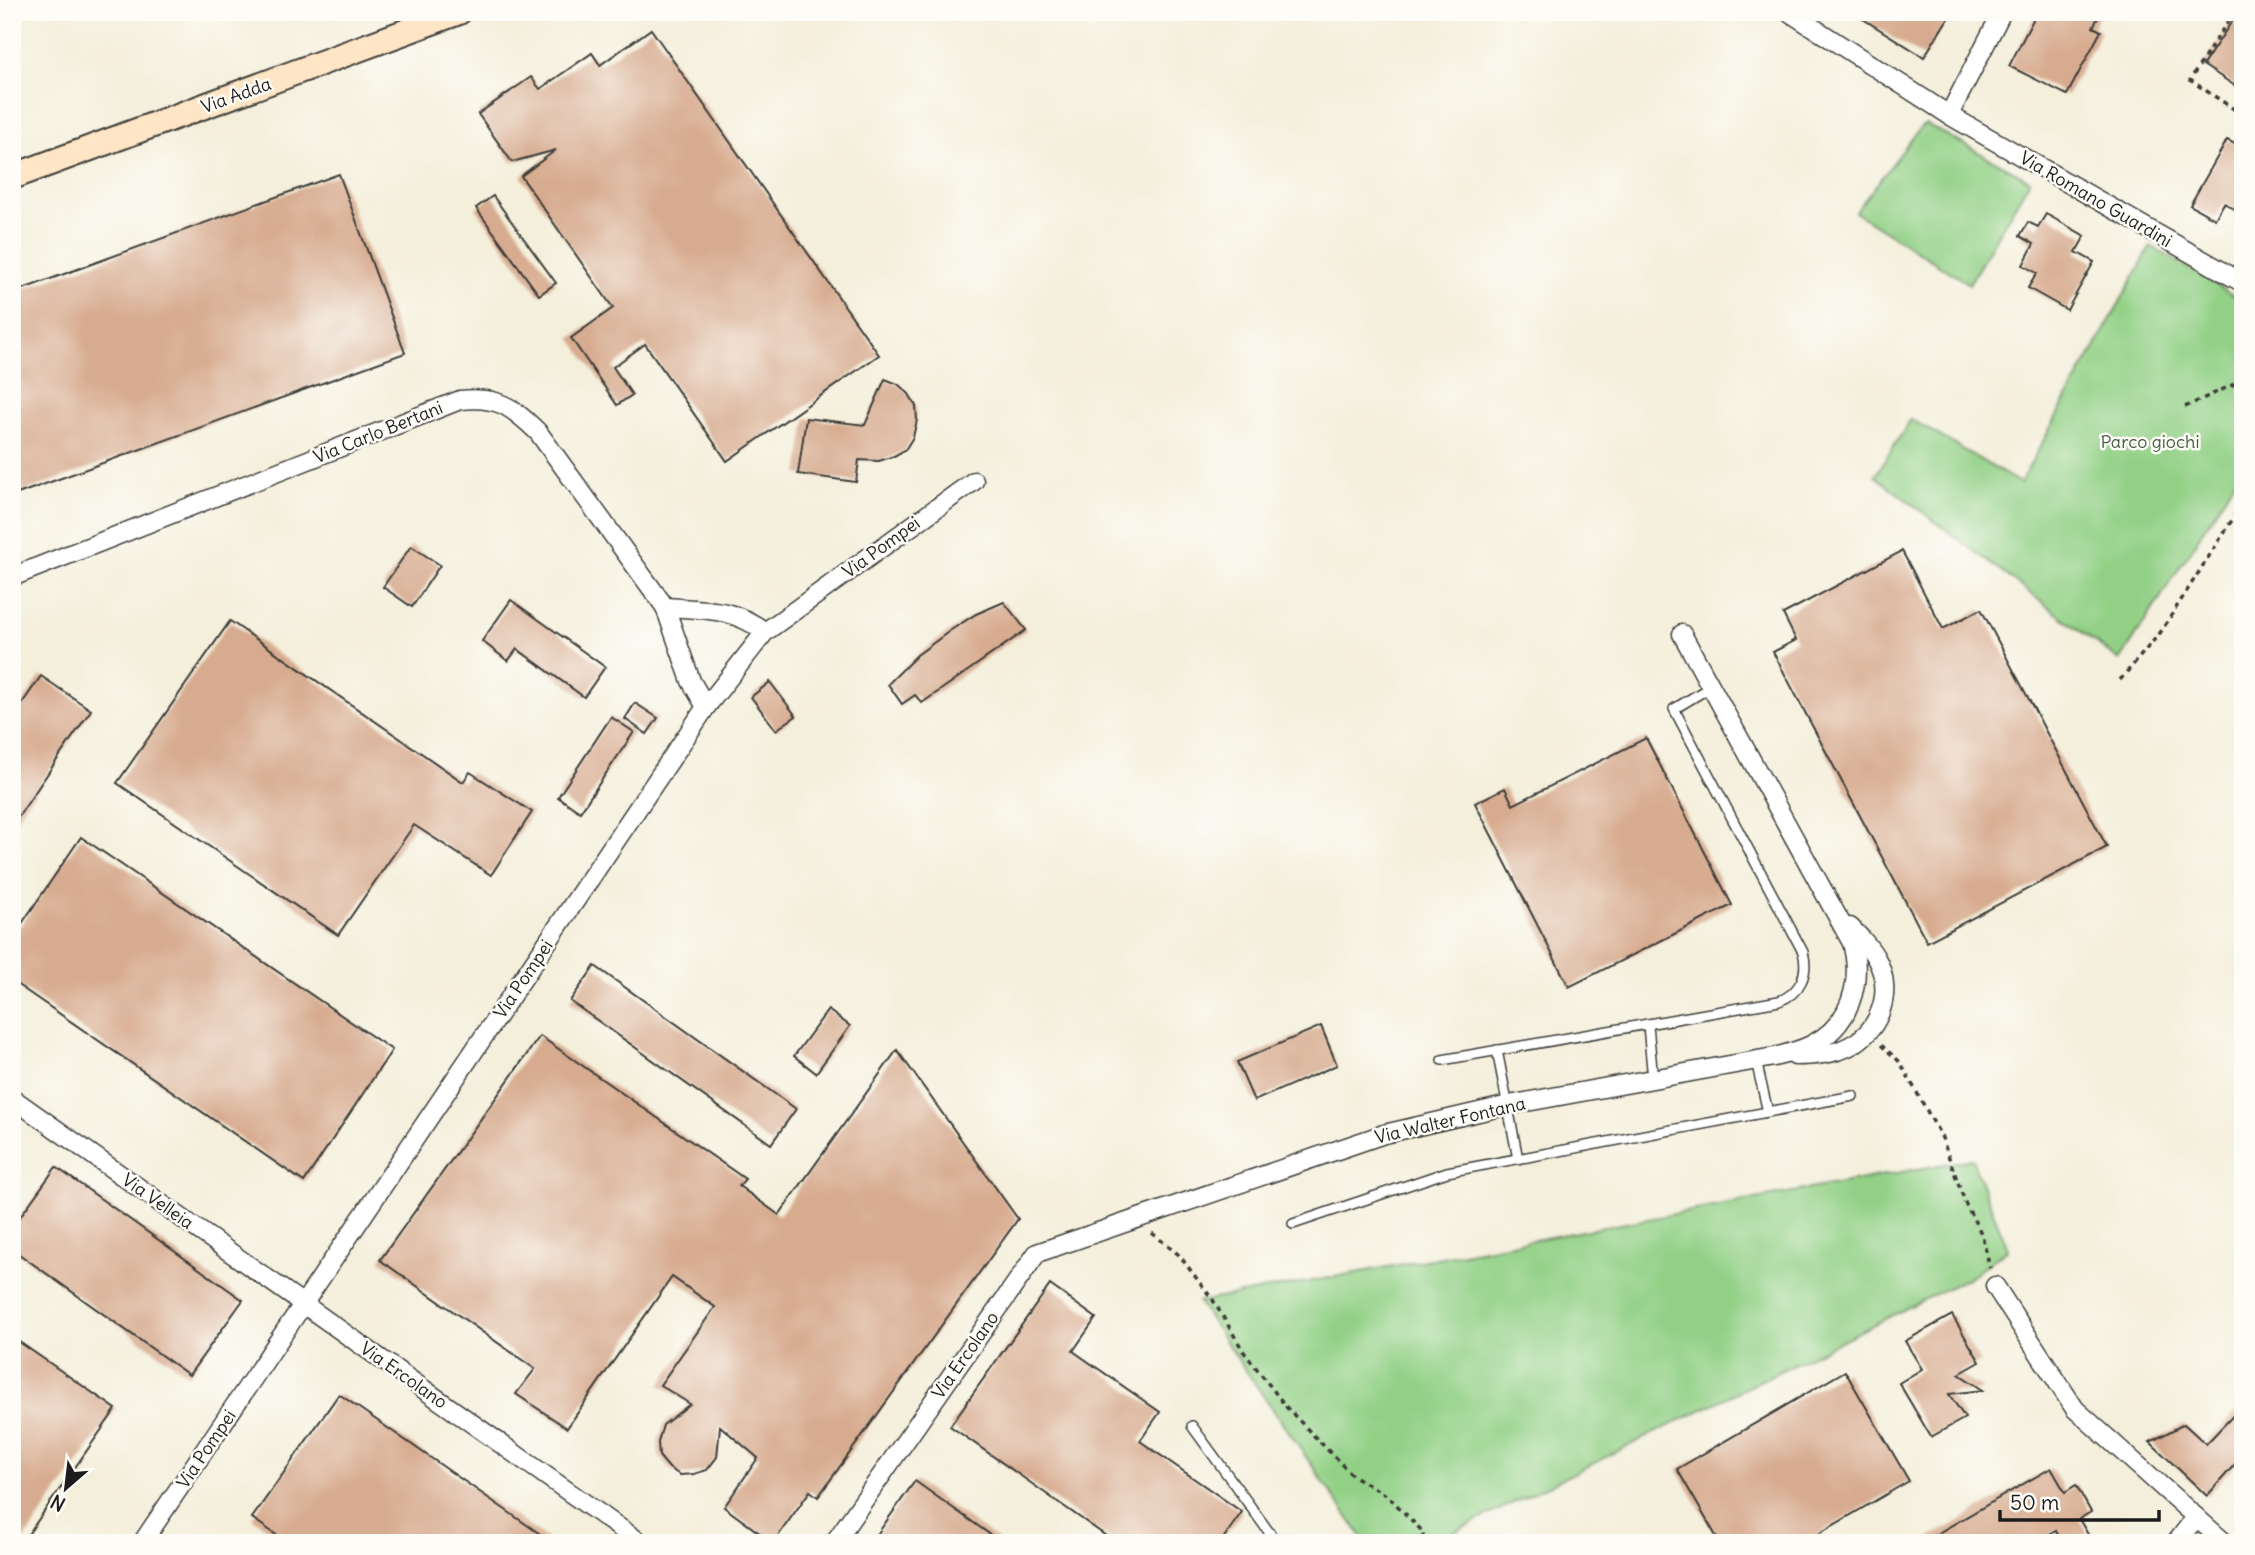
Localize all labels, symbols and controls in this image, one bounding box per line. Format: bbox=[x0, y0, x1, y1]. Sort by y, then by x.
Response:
street label: Via Adda bbox=[198, 72, 274, 118]
street label: Via Romano Guardini bbox=[2016, 146, 2176, 252]
street label: Via Carlo Bertani bbox=[310, 396, 446, 468]
park label: Parco giochi bbox=[2100, 430, 2200, 453]
street label: Via Pompei bbox=[838, 511, 924, 583]
street label: Via Pompei bbox=[488, 935, 558, 1023]
street label: Via Walter Fontana bbox=[1372, 1091, 1528, 1149]
street label: Via Velleia bbox=[118, 1168, 198, 1234]
street label: Via Ercolano bbox=[926, 1307, 1004, 1403]
street label: Via Ercolano bbox=[356, 1336, 452, 1414]
street label: Via Pompei bbox=[171, 1405, 241, 1493]
north arrow bbox=[32, 1454, 102, 1524]
scale bar bbox=[2000, 1478, 2159, 1522]
text: N bbox=[47, 1489, 69, 1517]
text: 50 m bbox=[2010, 1489, 2059, 1516]

